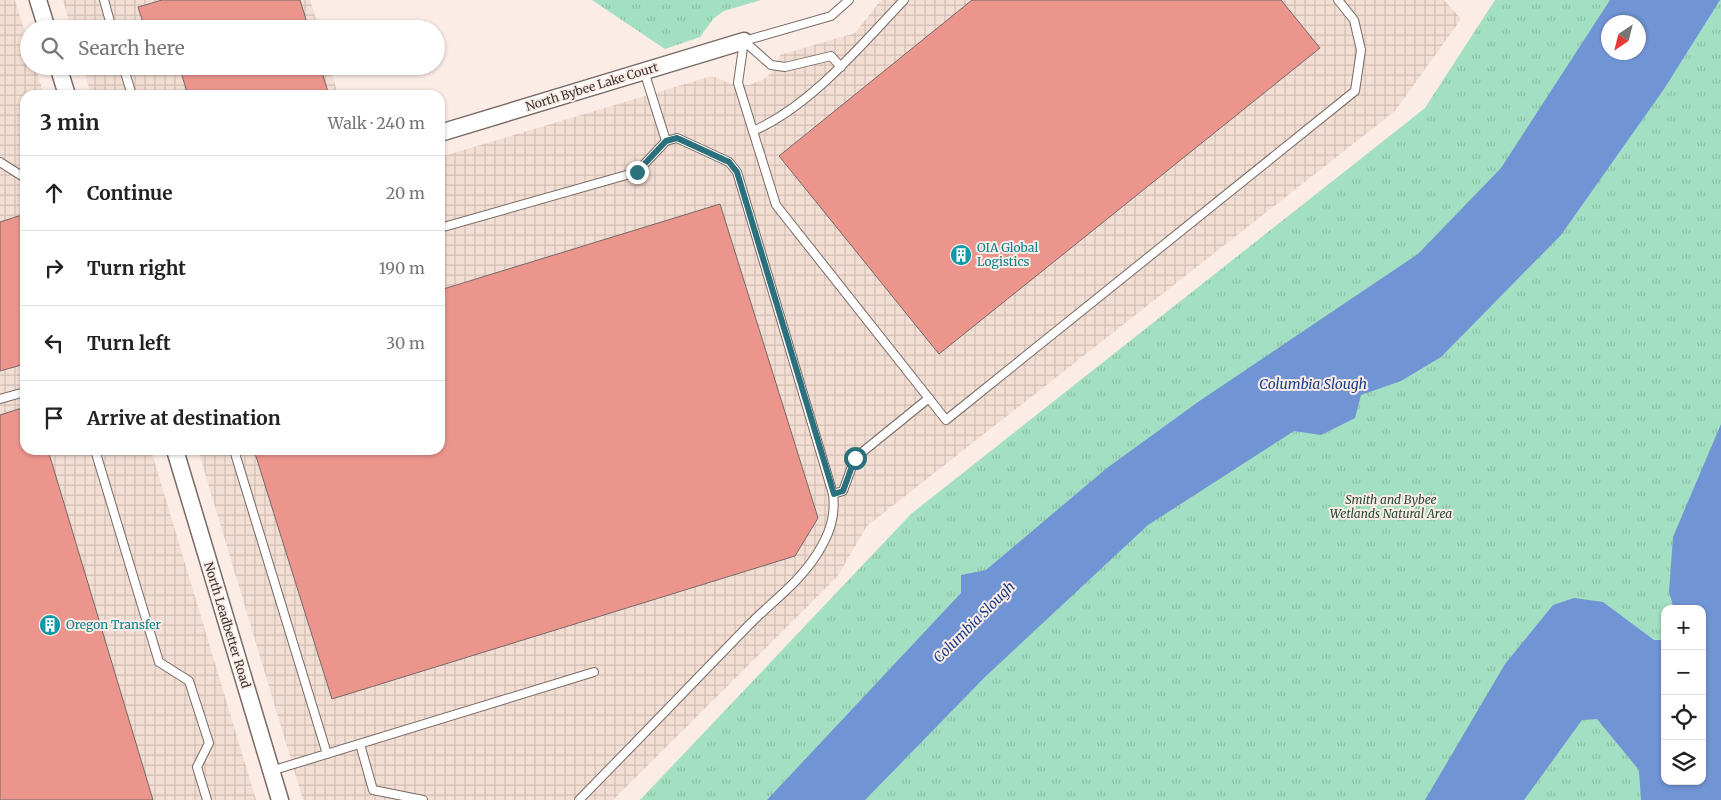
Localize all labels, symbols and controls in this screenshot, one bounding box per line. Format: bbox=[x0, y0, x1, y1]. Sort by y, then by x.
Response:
north arrow bbox=[1601, 15, 1646, 60]
search box bbox=[20, 20, 445, 75]
icon: search bbox=[38, 34, 66, 62]
text: Search here bbox=[78, 36, 185, 60]
street label: North Bybee Lake Court bbox=[524, 59, 660, 114]
text: 3 min bbox=[40, 109, 99, 136]
text: Walk · 240 m bbox=[328, 113, 425, 133]
route end bbox=[626, 161, 649, 184]
icon: ahead bbox=[40, 179, 68, 207]
text: Continue bbox=[87, 181, 173, 205]
text: 20 m bbox=[386, 183, 425, 203]
place label: OIA Global Logistics bbox=[977, 240, 1038, 269]
building icon: OIA Global Logistics bbox=[949, 243, 973, 267]
icon: right bbox=[40, 254, 68, 282]
text: Turn right bbox=[87, 256, 186, 280]
text: 190 m bbox=[379, 258, 425, 278]
icon: left bbox=[40, 329, 68, 357]
text: Turn left bbox=[87, 331, 171, 355]
text: 30 m bbox=[386, 333, 425, 353]
water label: Columbia Slough bbox=[1259, 375, 1367, 393]
icon: arrive bbox=[40, 404, 68, 432]
text: Arrive at destination bbox=[87, 406, 281, 430]
route start bbox=[844, 447, 867, 470]
park label: Smith and Bybee Wetlands Natural Area bbox=[1330, 492, 1452, 521]
street label: North Leadbetter Road bbox=[201, 560, 254, 690]
water label: Columbia Slough bbox=[929, 577, 1019, 667]
map controls bbox=[1661, 605, 1706, 785]
button: + bbox=[1661, 605, 1706, 650]
building icon: Oregon Transfer bbox=[38, 613, 62, 637]
place label: Oregon Transfer bbox=[66, 617, 161, 632]
button: − bbox=[1661, 650, 1706, 695]
button: locate bbox=[1661, 695, 1706, 740]
button: layers bbox=[1661, 740, 1706, 785]

